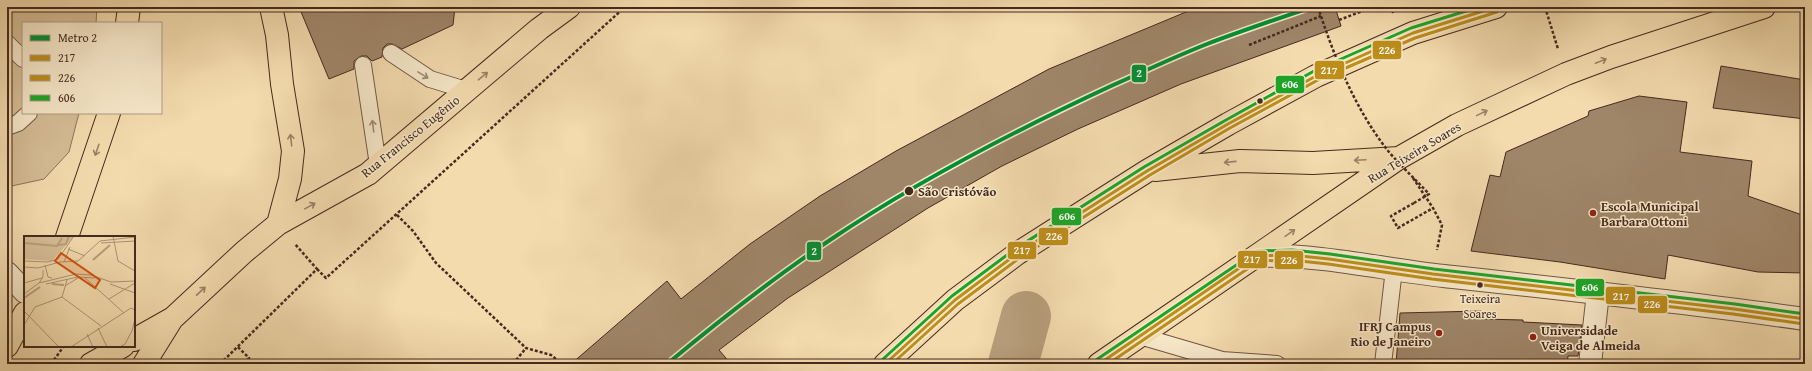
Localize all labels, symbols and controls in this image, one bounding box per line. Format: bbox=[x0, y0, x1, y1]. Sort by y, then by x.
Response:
legend bbox=[22, 22, 162, 114]
text: Metro 2 bbox=[58, 29, 97, 46]
line badge: 226 bbox=[1372, 40, 1402, 60]
text: 226 bbox=[1378, 42, 1396, 58]
text: 217 bbox=[58, 49, 76, 66]
one-way arrow bbox=[1595, 56, 1607, 64]
line badge: 217 bbox=[1314, 60, 1345, 80]
text: 217 bbox=[1320, 62, 1338, 78]
line badge: 2 bbox=[1131, 64, 1147, 83]
text: 2 bbox=[1136, 65, 1142, 81]
text: 226 bbox=[58, 69, 76, 86]
one-way arrow bbox=[477, 71, 488, 80]
one-way arrow bbox=[417, 72, 429, 80]
line badge: 606 bbox=[1275, 75, 1305, 94]
text: 606 bbox=[1281, 76, 1299, 92]
text: 606 bbox=[58, 89, 76, 106]
street label: Rua Francisco Eugênio bbox=[357, 90, 464, 182]
unlabelled marker bbox=[1255, 96, 1265, 106]
one-way arrow bbox=[1476, 109, 1488, 116]
street label: Rua Teixeira Soares bbox=[1364, 117, 1465, 188]
one-way arrow bbox=[369, 120, 377, 133]
one-way arrow bbox=[287, 134, 295, 147]
one-way arrow bbox=[92, 144, 100, 156]
one-way arrow bbox=[1354, 157, 1367, 164]
one-way arrow bbox=[1224, 158, 1237, 166]
place label: São Cristóvão bbox=[918, 182, 996, 201]
marker: São Cristóvão bbox=[903, 185, 915, 197]
place label: Escola Municipal Barbara Ottoni bbox=[1601, 197, 1699, 231]
one-way arrow bbox=[304, 202, 316, 209]
line badge: 606 bbox=[1051, 207, 1082, 226]
text: 606 bbox=[1058, 208, 1076, 224]
marker: Escola Municipal Barbara Ottoni bbox=[1588, 208, 1598, 218]
line badge: 226 bbox=[1038, 227, 1069, 246]
text: 226 bbox=[1045, 228, 1063, 244]
one-way arrow bbox=[1284, 229, 1295, 238]
inset map bbox=[24, 236, 135, 347]
line badge: 2 bbox=[806, 241, 822, 261]
line badge: 217 bbox=[1007, 241, 1037, 260]
text: 217 bbox=[1013, 242, 1031, 258]
text: 2 bbox=[811, 243, 817, 259]
line badge: 217 bbox=[1237, 250, 1268, 269]
line badge: 226 bbox=[1274, 250, 1304, 270]
text: 217 bbox=[1243, 251, 1261, 267]
text: 226 bbox=[1280, 252, 1298, 268]
line badge: 606 bbox=[1575, 278, 1605, 297]
text: 606 bbox=[1581, 279, 1599, 295]
marker: Teixeira Soares bbox=[1475, 280, 1485, 290]
line badge: 217 bbox=[1605, 286, 1636, 305]
one-way arrow bbox=[196, 287, 206, 296]
text: 217 bbox=[1612, 288, 1630, 304]
place label: Teixeira Soares bbox=[1460, 290, 1501, 322]
line badge: 226 bbox=[1637, 295, 1668, 314]
text: 226 bbox=[1643, 296, 1661, 312]
place label: IFRJ Campus Rio de Janeiro bbox=[1350, 317, 1431, 351]
place label: Universidade Veiga de Almeida bbox=[1541, 321, 1641, 355]
marker: IFRJ Campus Rio de Janeiro bbox=[1434, 328, 1444, 338]
marker: Universidade Veiga de Almeida bbox=[1528, 332, 1538, 342]

